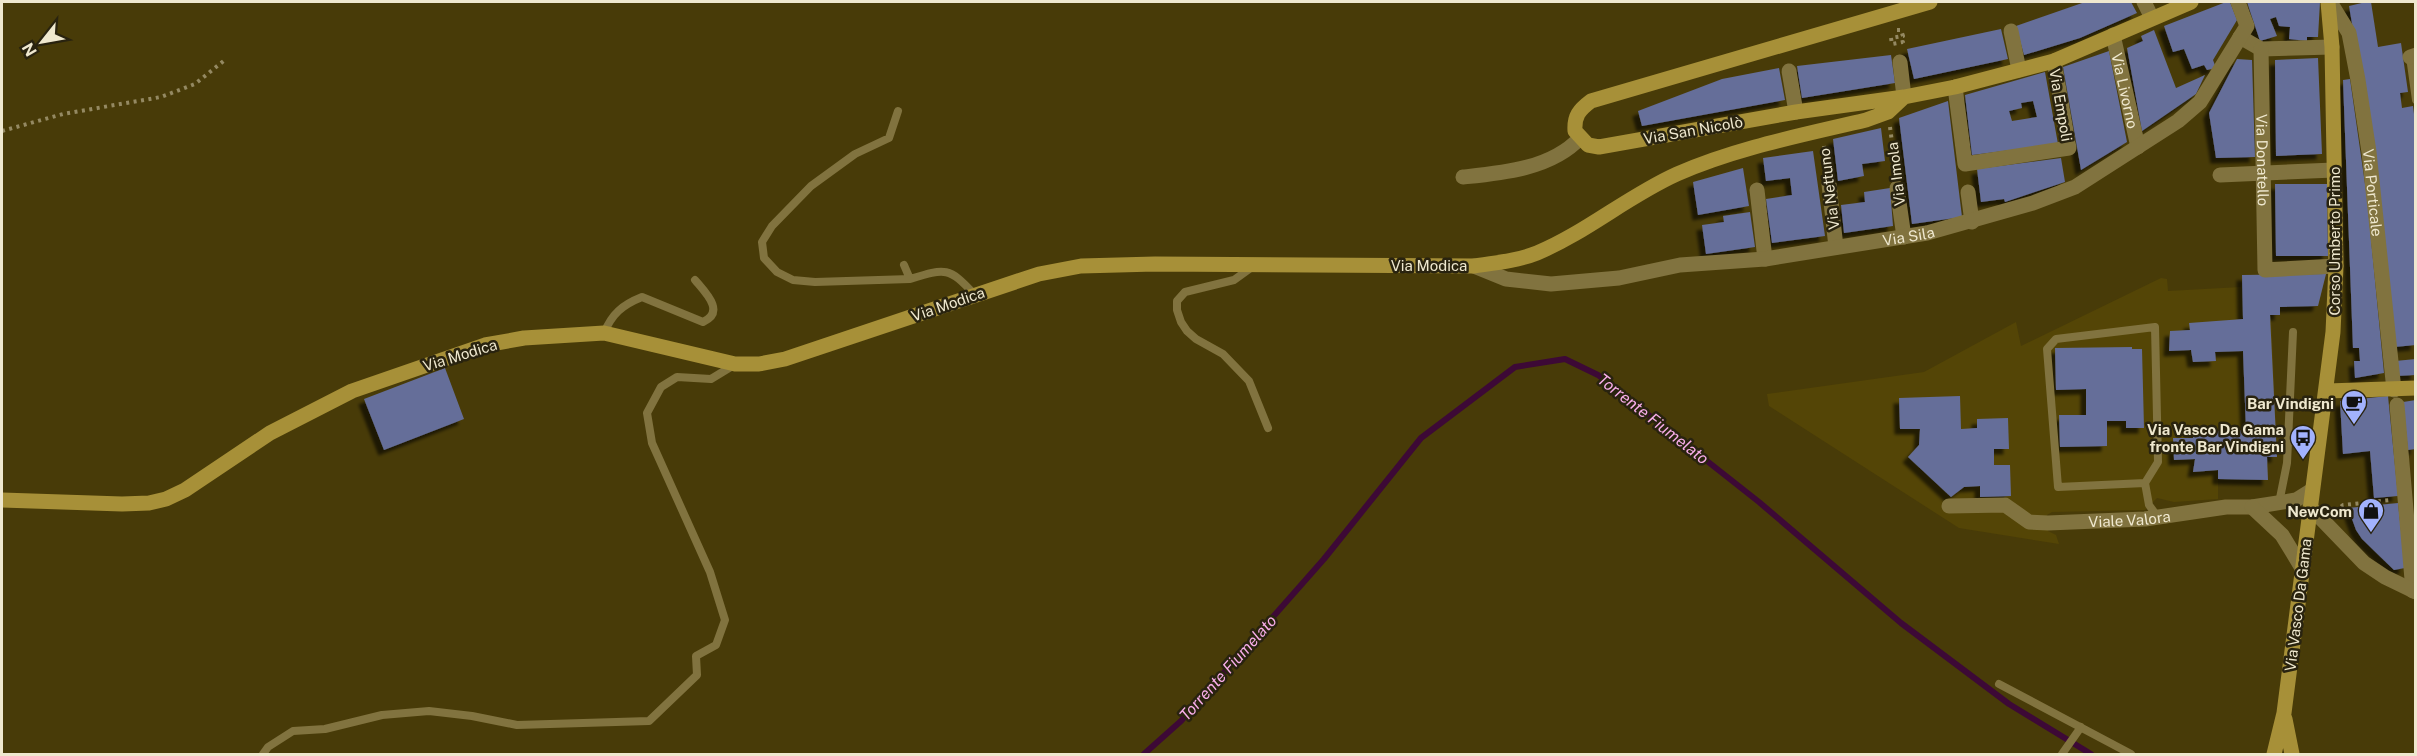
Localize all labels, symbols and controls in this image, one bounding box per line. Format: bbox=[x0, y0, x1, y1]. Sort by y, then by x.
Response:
north arrow bbox=[12, 12, 72, 72]
text: N bbox=[18, 39, 41, 60]
street label: Via Livorno bbox=[2109, 51, 2142, 130]
street label: Via Empoli bbox=[2046, 67, 2076, 143]
street label: Via San Nicolò bbox=[1642, 113, 1744, 147]
street label: Via Donatello bbox=[2254, 114, 2272, 206]
street label: Via Imola bbox=[1884, 141, 1908, 207]
street label: Via Nettuno bbox=[1816, 147, 1842, 231]
street label: Via Porticale bbox=[2360, 148, 2386, 237]
street label: Corso Umberto Primo bbox=[2326, 166, 2343, 316]
street label: Via Sila bbox=[1881, 223, 1937, 249]
street label: Via Modica bbox=[1391, 257, 1467, 274]
street label: Via Modica bbox=[909, 284, 987, 324]
street label: Via Modica bbox=[421, 336, 499, 374]
water label: Torrente Fiumelato bbox=[1594, 370, 1713, 468]
cafe icon: Bar Vindigni bbox=[2339, 388, 2369, 426]
place label: Bar Vindigni bbox=[2247, 395, 2334, 412]
place label: Via Vasco Da Gama fronte Bar Vindigni bbox=[2147, 421, 2284, 455]
bus stop icon: Via Vasco Da Gama fronte Bar Vindigni bbox=[2288, 423, 2318, 461]
shop icon: NewCom bbox=[2356, 496, 2386, 534]
place label: NewCom bbox=[2287, 503, 2352, 520]
street label: Viale Valora bbox=[2088, 507, 2172, 530]
street label: Via Vasco Da Gama bbox=[2281, 538, 2315, 672]
water label: Torrente Fiumelato bbox=[1176, 611, 1281, 725]

